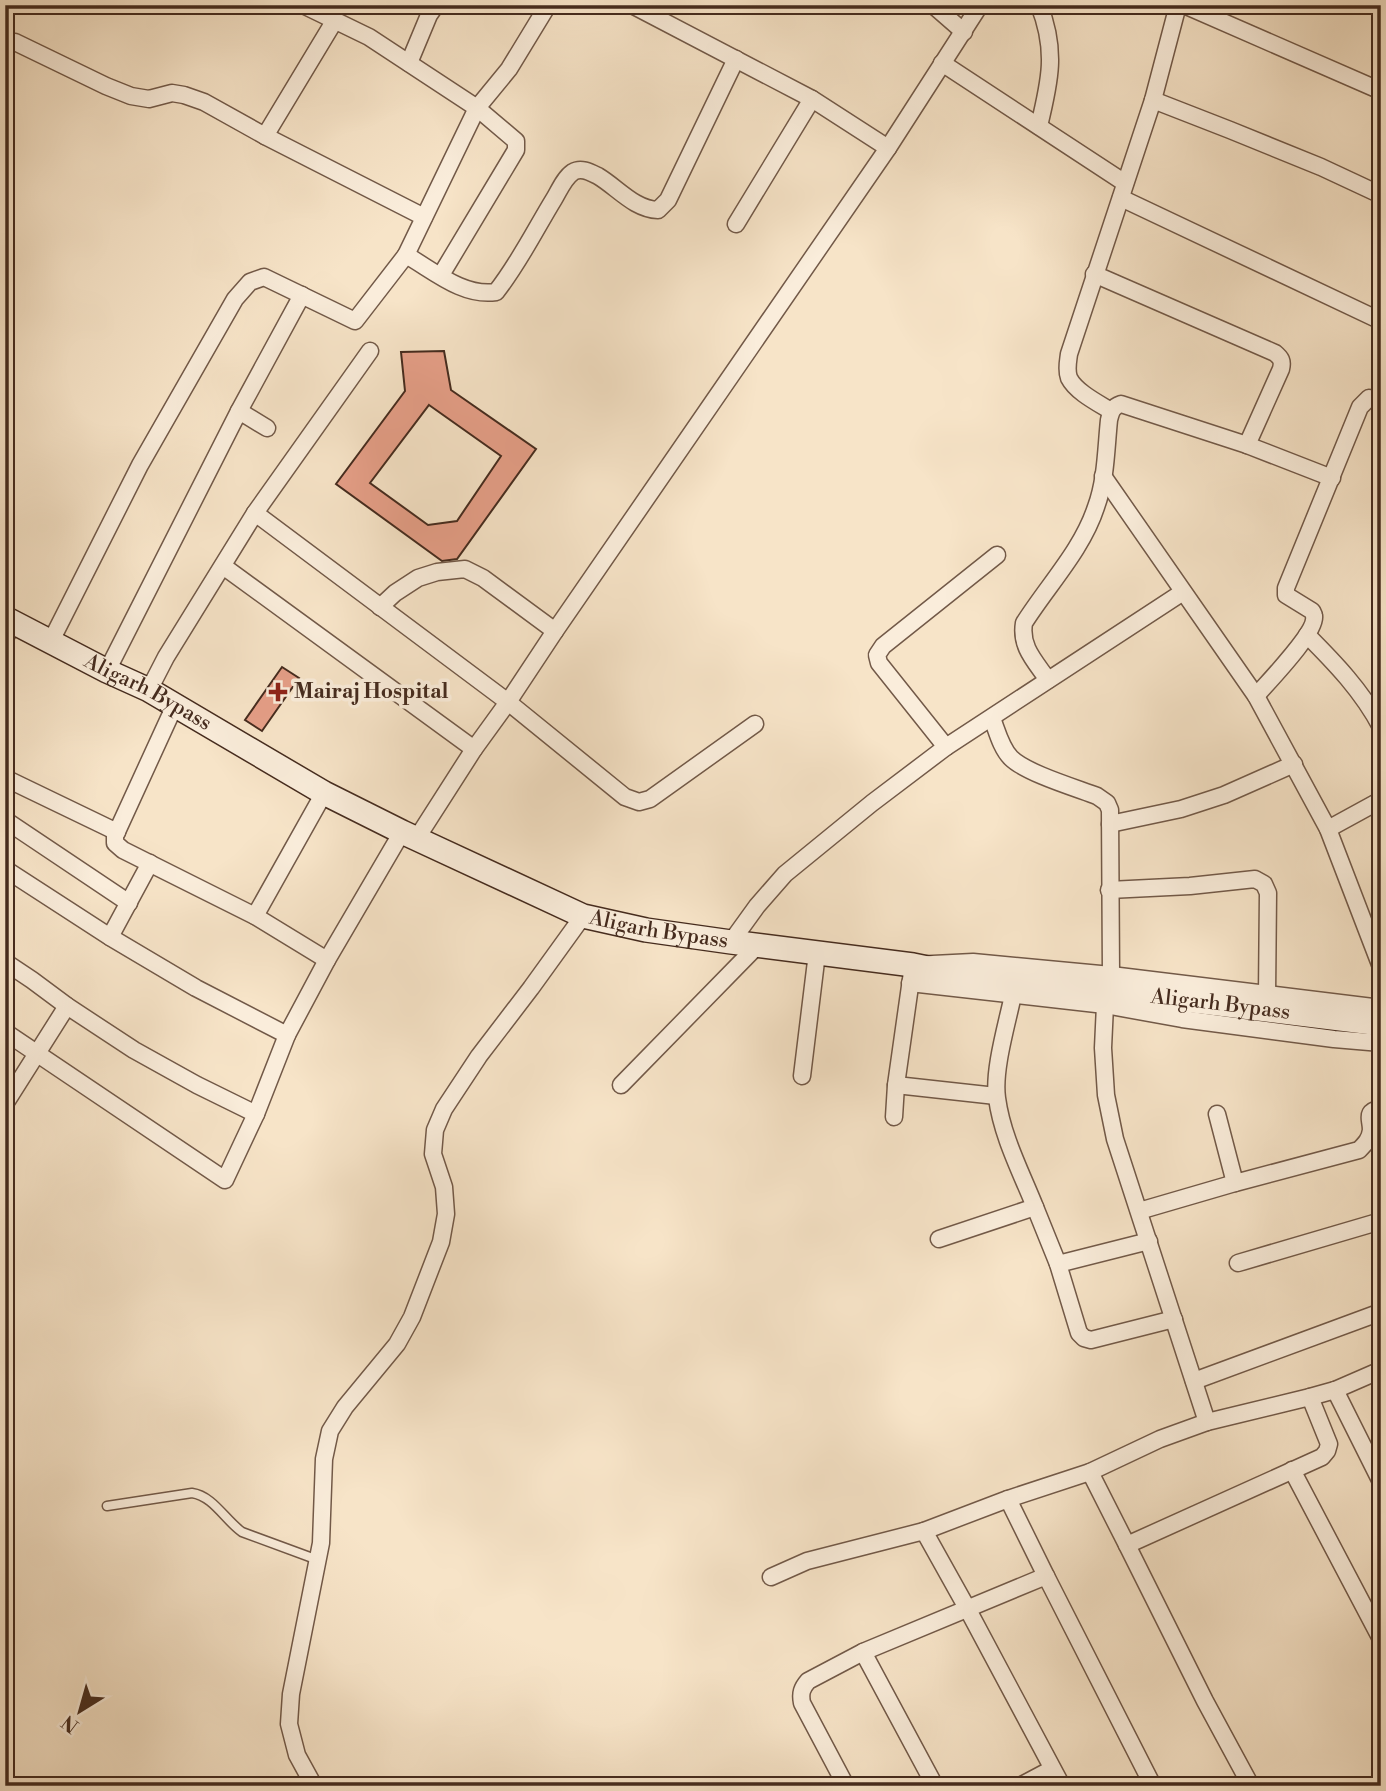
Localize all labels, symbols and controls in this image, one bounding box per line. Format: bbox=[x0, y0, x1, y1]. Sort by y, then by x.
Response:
street label: Aligarh Bypass bbox=[79, 648, 216, 737]
place label: Mairaj Hospital bbox=[294, 679, 449, 705]
marker: Mairaj Hospital bbox=[268, 682, 288, 702]
street label: Aligarh Bypass bbox=[586, 905, 730, 954]
street label: Aligarh Bypass bbox=[1148, 984, 1292, 1026]
north arrow bbox=[46, 1676, 116, 1746]
text: N bbox=[57, 1710, 84, 1738]

